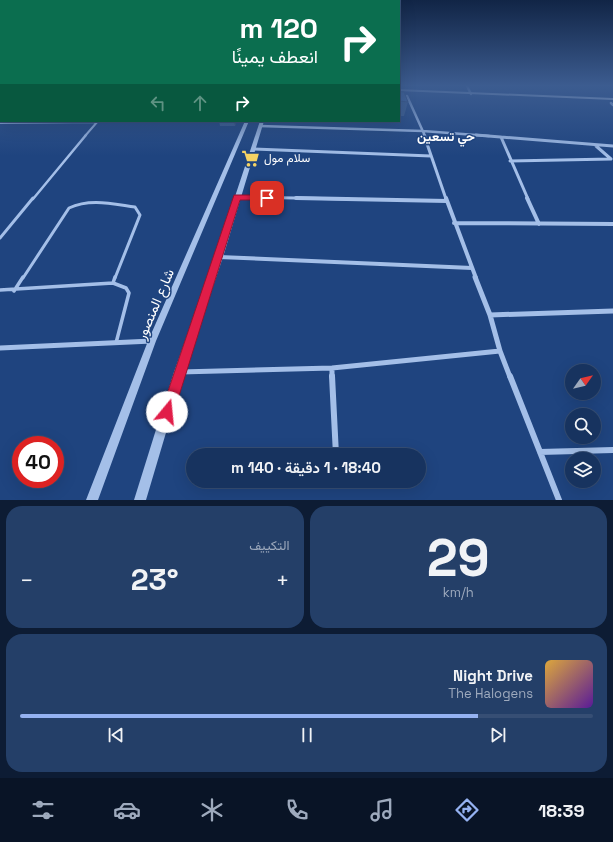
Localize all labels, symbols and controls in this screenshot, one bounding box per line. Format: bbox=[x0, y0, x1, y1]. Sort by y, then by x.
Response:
text: 120 m bbox=[240, 10, 318, 46]
icon: right bbox=[332, 16, 384, 68]
text: انعطف يمينًا bbox=[232, 45, 318, 68]
icon: left bbox=[147, 92, 169, 114]
icon: ahead bbox=[189, 92, 211, 114]
icon: right bbox=[231, 92, 253, 114]
district label: حي تسعين bbox=[417, 128, 475, 147]
supermarket icon: سلام مول bbox=[241, 148, 261, 168]
place label: سلام مول bbox=[264, 150, 310, 166]
pin bbox=[250, 181, 284, 215]
icon: arrive bbox=[256, 187, 278, 209]
street label: شارع المنصور bbox=[132, 266, 180, 344]
north arrow bbox=[565, 364, 601, 400]
map controls bbox=[565, 364, 601, 488]
position arrow bbox=[146, 391, 188, 433]
button: search bbox=[565, 408, 601, 444]
speed limit sign: 40 bbox=[12, 436, 64, 488]
button: layers bbox=[565, 452, 601, 488]
text: 18:40 · 1 دقيقة · 140 m bbox=[231, 458, 381, 477]
text: 29 bbox=[427, 525, 490, 591]
text: التكييف bbox=[249, 537, 290, 554]
text: 23° bbox=[131, 560, 179, 599]
text: − bbox=[20, 566, 34, 594]
text: + bbox=[276, 566, 289, 594]
text: km/h bbox=[443, 584, 474, 601]
text: Night Drive bbox=[453, 666, 533, 685]
text: The Halogens bbox=[448, 685, 533, 702]
icon: previous bbox=[105, 724, 127, 746]
icon: pause bbox=[296, 724, 318, 746]
icon: next bbox=[487, 724, 509, 746]
icon: filters bbox=[29, 796, 57, 824]
icon: car bbox=[113, 796, 141, 824]
icon: climate bbox=[198, 796, 226, 824]
icon: phone bbox=[283, 796, 311, 824]
icon: music bbox=[368, 796, 396, 824]
icon: directions bbox=[453, 796, 481, 824]
text: 18:39 bbox=[538, 799, 585, 822]

